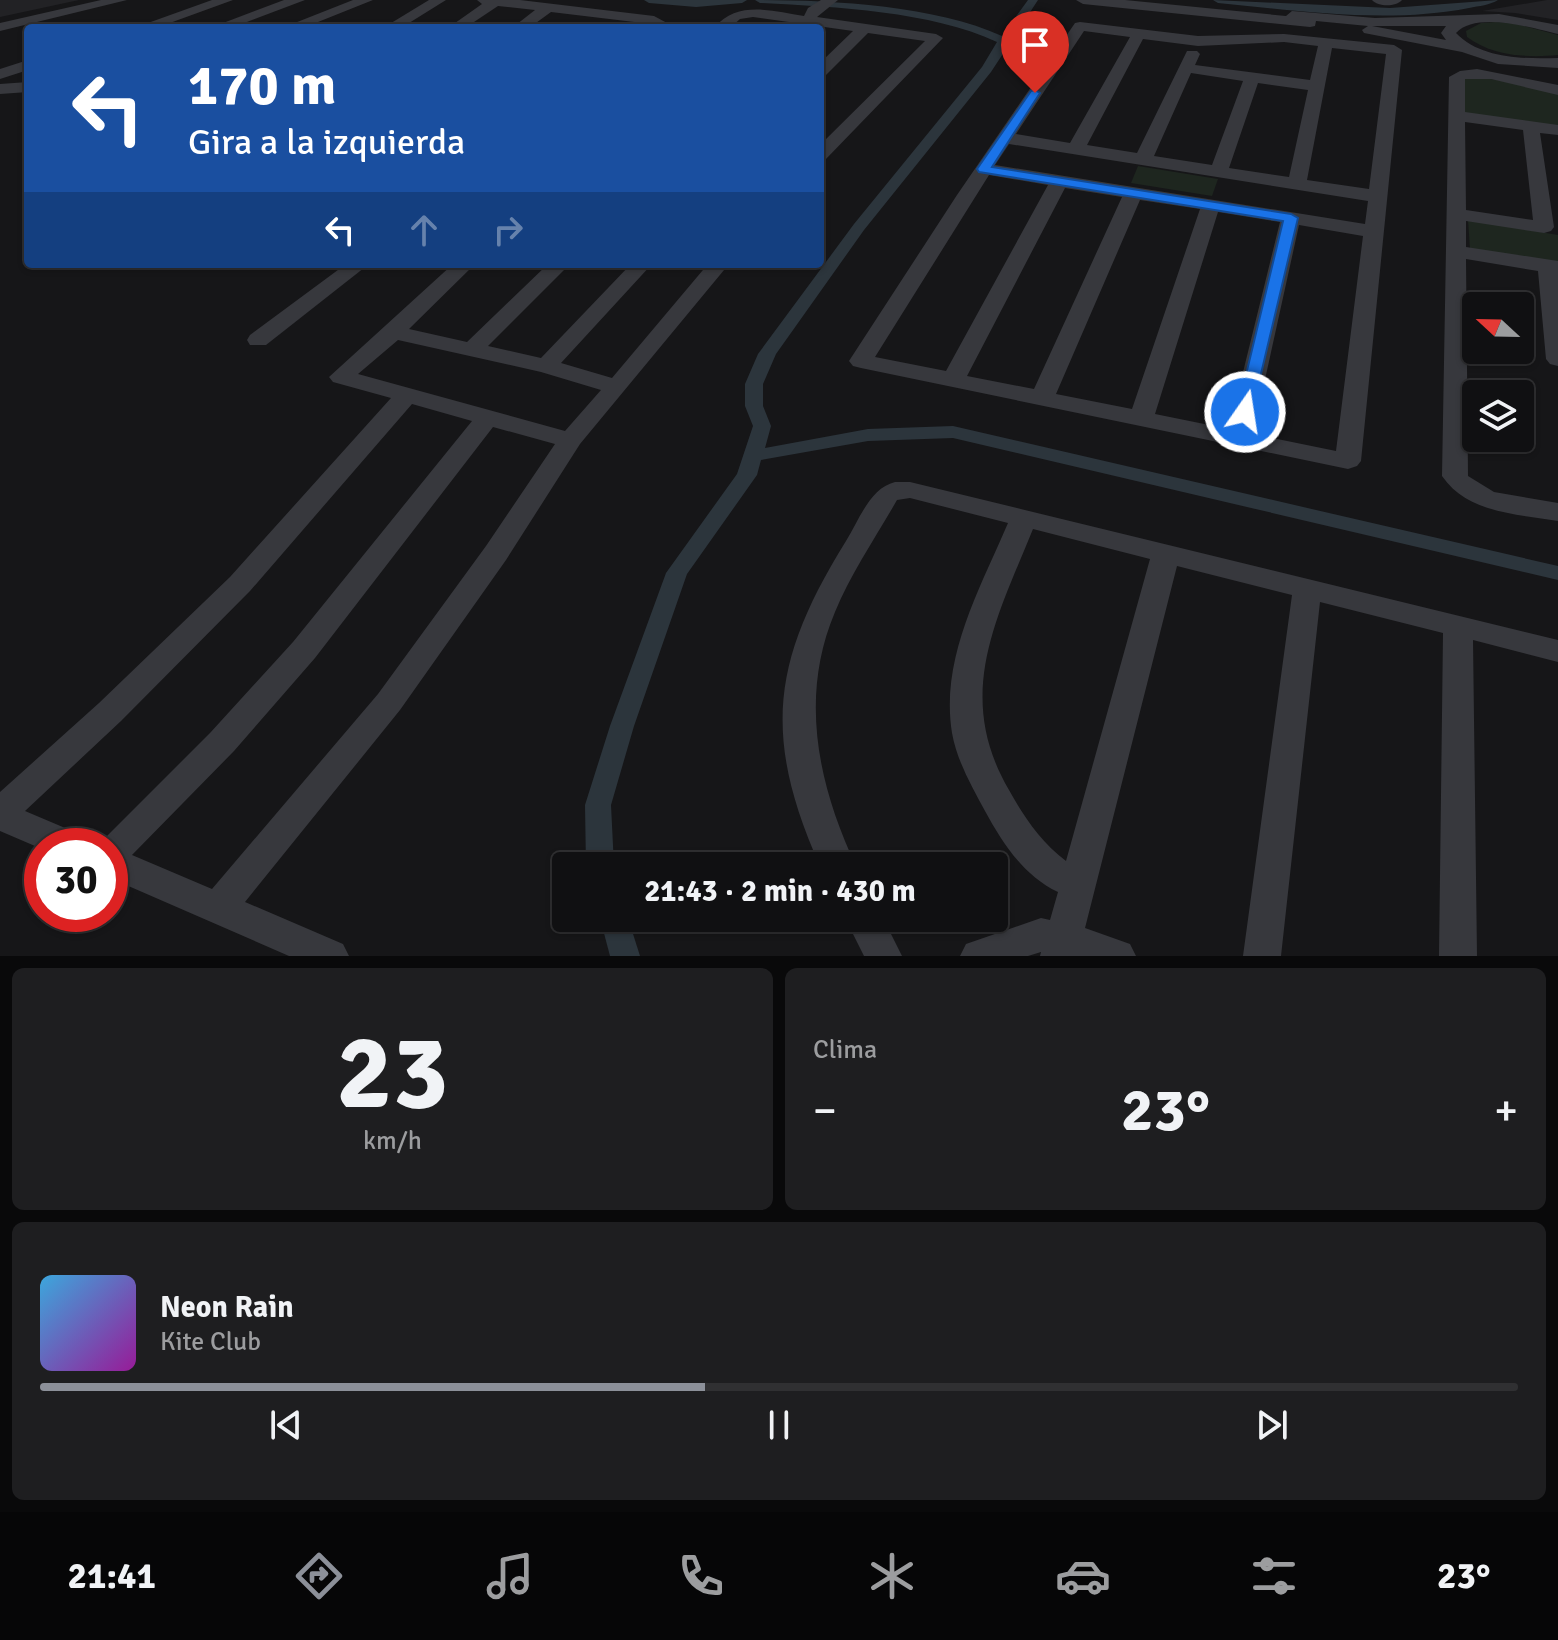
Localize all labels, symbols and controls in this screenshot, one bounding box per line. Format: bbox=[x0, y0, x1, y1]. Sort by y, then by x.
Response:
pin bbox=[1001, 11, 1069, 93]
icon: arrive bbox=[1013, 23, 1057, 67]
text: 170 m bbox=[188, 51, 336, 120]
icon: left bbox=[56, 56, 160, 160]
text: Gira a la izquierda bbox=[188, 120, 465, 165]
icon: left bbox=[318, 208, 362, 252]
icon: ahead bbox=[402, 208, 446, 252]
icon: right bbox=[486, 208, 530, 252]
north arrow bbox=[1462, 292, 1534, 364]
map controls bbox=[1462, 292, 1534, 452]
position arrow bbox=[1203, 370, 1287, 454]
button: layers bbox=[1462, 380, 1534, 452]
speed limit sign: 30 bbox=[24, 828, 128, 932]
text: 21:43 · 2 min · 430 m bbox=[644, 873, 916, 910]
text: 23 bbox=[336, 1009, 449, 1137]
text: Clima bbox=[813, 1034, 877, 1066]
text: 23° bbox=[1121, 1074, 1210, 1148]
text: − bbox=[813, 1084, 837, 1138]
text: + bbox=[1494, 1084, 1518, 1138]
text: km/h bbox=[363, 1125, 422, 1157]
text: Neon Rain bbox=[160, 1289, 294, 1326]
text: Kite Club bbox=[160, 1326, 261, 1358]
icon: previous bbox=[264, 1403, 308, 1447]
icon: pause bbox=[757, 1403, 801, 1447]
icon: next bbox=[1250, 1403, 1294, 1447]
icon: directions bbox=[291, 1548, 347, 1604]
icon: music bbox=[482, 1548, 538, 1604]
icon: phone bbox=[673, 1548, 729, 1604]
icon: climate bbox=[864, 1548, 920, 1604]
icon: car bbox=[1055, 1548, 1111, 1604]
icon: filters bbox=[1246, 1548, 1302, 1604]
text: 21:41 bbox=[68, 1554, 156, 1599]
text: 23° bbox=[1437, 1554, 1490, 1599]

